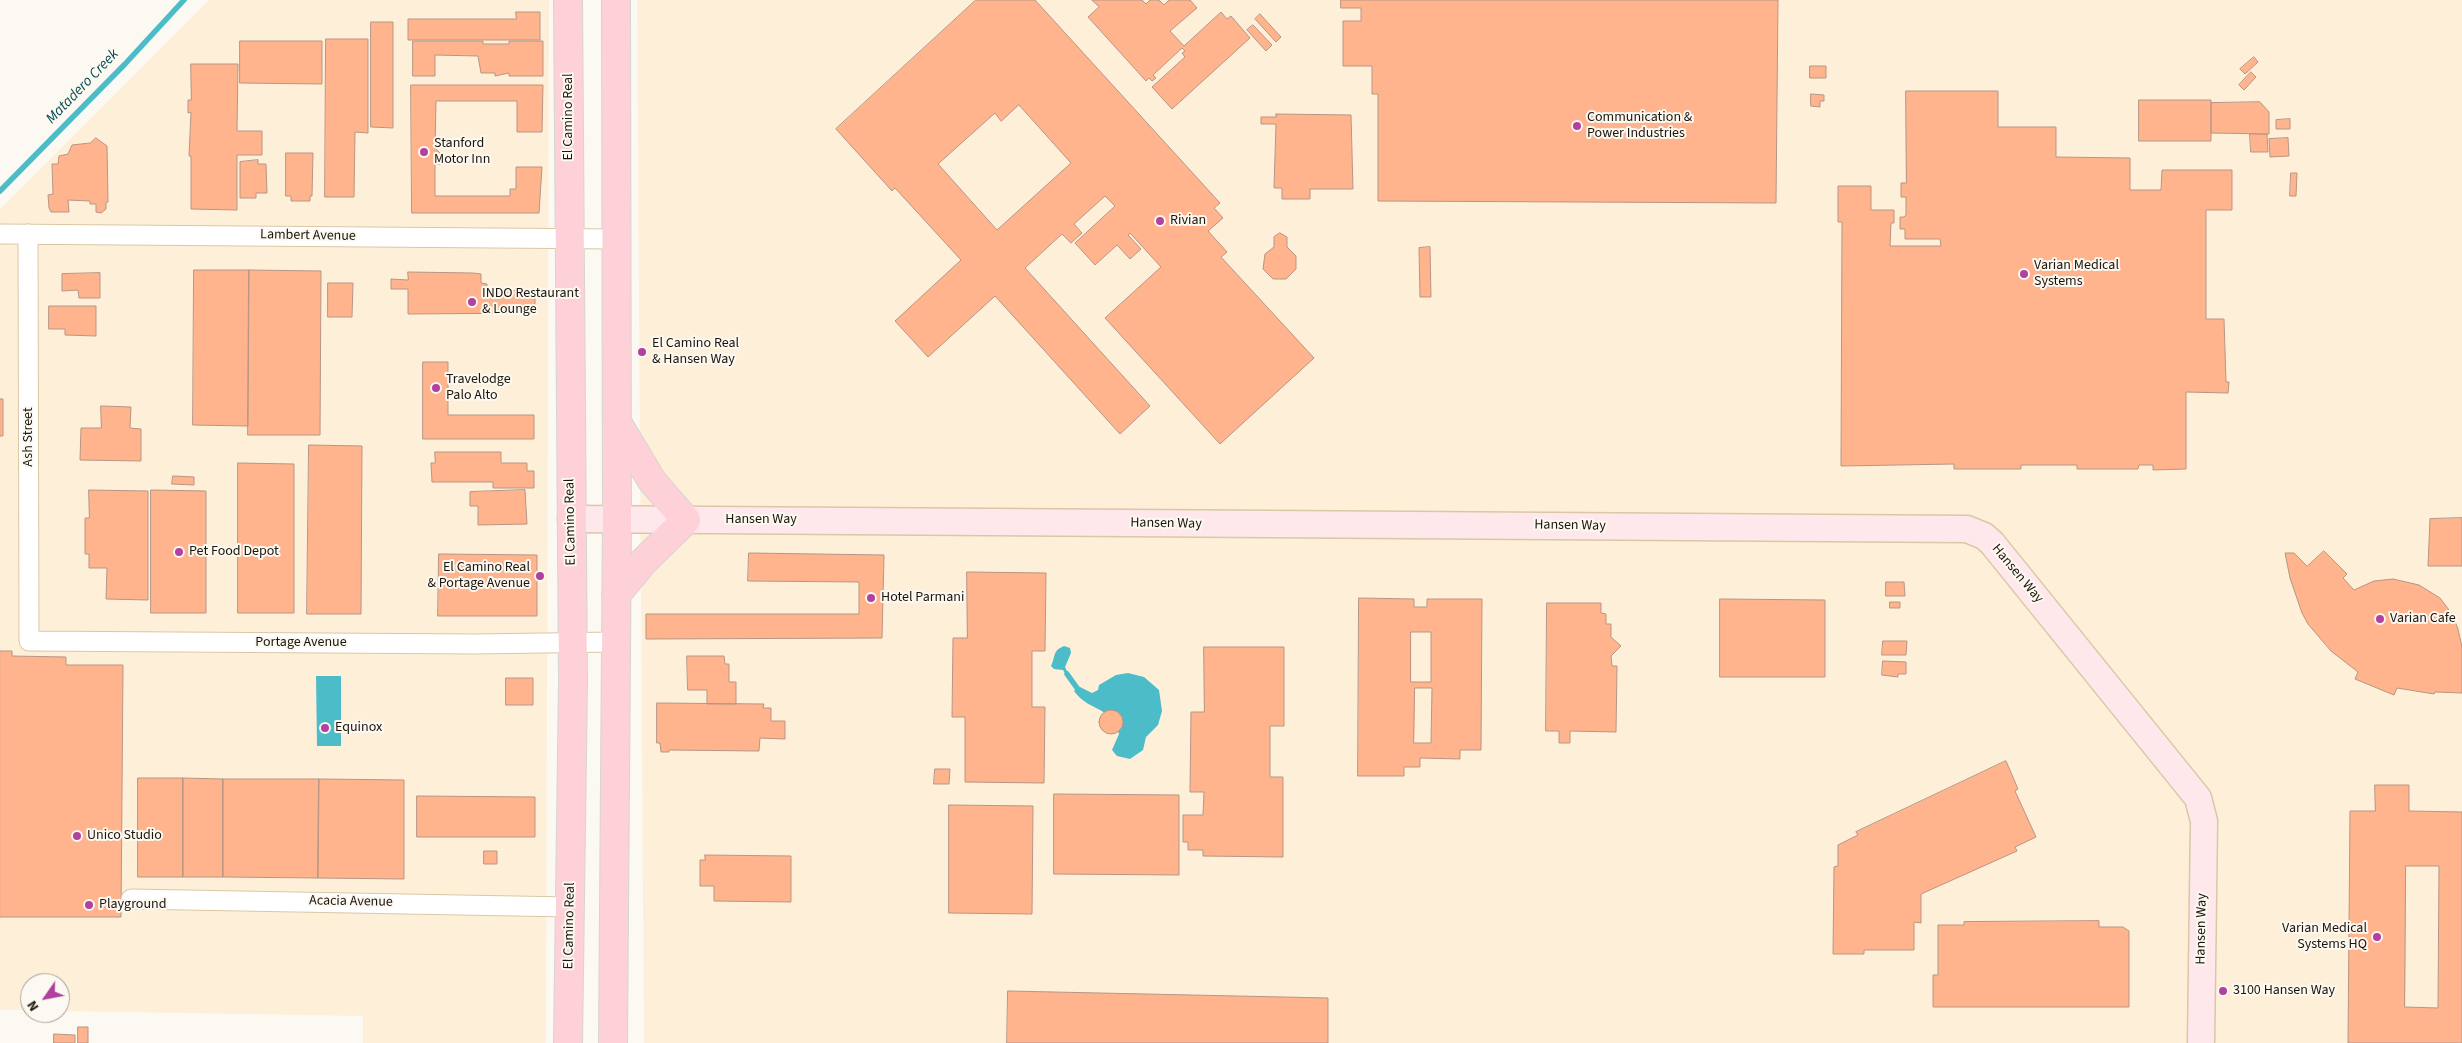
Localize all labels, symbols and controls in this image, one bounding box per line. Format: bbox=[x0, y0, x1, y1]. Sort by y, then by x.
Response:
water label: Matadero Creek bbox=[43, 46, 123, 128]
street label: El Camino Real bbox=[561, 73, 577, 161]
place label: Communication & Power Industries bbox=[1587, 110, 1692, 142]
marker: Communication & Power Industries bbox=[1571, 120, 1583, 132]
place label: Stanford Motor Inn bbox=[434, 136, 490, 168]
marker: Stanford Motor Inn bbox=[418, 146, 430, 158]
place label: Rivian bbox=[1170, 213, 1206, 229]
marker: Rivian bbox=[1154, 215, 1166, 227]
street label: Lambert Avenue bbox=[260, 227, 356, 245]
place label: Varian Medical Systems bbox=[2034, 258, 2119, 290]
marker: Varian Medical Systems bbox=[2018, 268, 2030, 280]
place label: INDO Restaurant & Lounge bbox=[482, 286, 579, 318]
marker: INDO Restaurant & Lounge bbox=[466, 296, 478, 308]
place label: El Camino Real & Hansen Way bbox=[652, 336, 739, 368]
marker: El Camino Real & Hansen Way bbox=[636, 346, 648, 358]
place label: Travelodge Palo Alto bbox=[446, 372, 511, 404]
marker: Travelodge Palo Alto bbox=[430, 382, 442, 394]
street label: Ash Street bbox=[21, 407, 37, 467]
street label: El Camino Real bbox=[562, 478, 580, 566]
street label: Hansen Way bbox=[725, 512, 797, 528]
street label: Hansen Way bbox=[1130, 515, 1202, 533]
street label: Hansen Way bbox=[1534, 517, 1606, 535]
street label: Hansen Way bbox=[1988, 541, 2046, 607]
place label: Pet Food Depot bbox=[189, 544, 279, 560]
marker: Pet Food Depot bbox=[173, 546, 185, 558]
place label: El Camino Real & Portage Avenue bbox=[427, 560, 530, 592]
marker: El Camino Real & Portage Avenue bbox=[534, 570, 546, 582]
place label: Hotel Parmani bbox=[881, 590, 964, 606]
marker: Hotel Parmani bbox=[865, 592, 877, 604]
place label: Varian Cafe bbox=[2390, 611, 2456, 627]
marker: Varian Cafe bbox=[2374, 613, 2386, 625]
street label: Portage Avenue bbox=[255, 635, 347, 651]
place label: Equinox bbox=[335, 720, 382, 736]
marker: Equinox bbox=[319, 722, 331, 734]
place label: Unico Studio bbox=[87, 828, 162, 844]
marker: Unico Studio bbox=[71, 830, 83, 842]
street label: El Camino Real bbox=[561, 882, 579, 970]
street label: Acacia Avenue bbox=[309, 893, 393, 911]
street label: Hansen Way bbox=[2193, 893, 2211, 965]
place label: Playground bbox=[99, 897, 166, 913]
marker: Playground bbox=[83, 899, 95, 911]
place label: Varian Medical Systems HQ bbox=[2282, 921, 2367, 954]
marker: Varian Medical Systems HQ bbox=[2371, 931, 2383, 943]
north arrow bbox=[20, 973, 70, 1023]
place label: 3100 Hansen Way bbox=[2233, 983, 2335, 999]
marker: 3100 Hansen Way bbox=[2217, 985, 2229, 997]
text: N bbox=[22, 996, 44, 1015]

